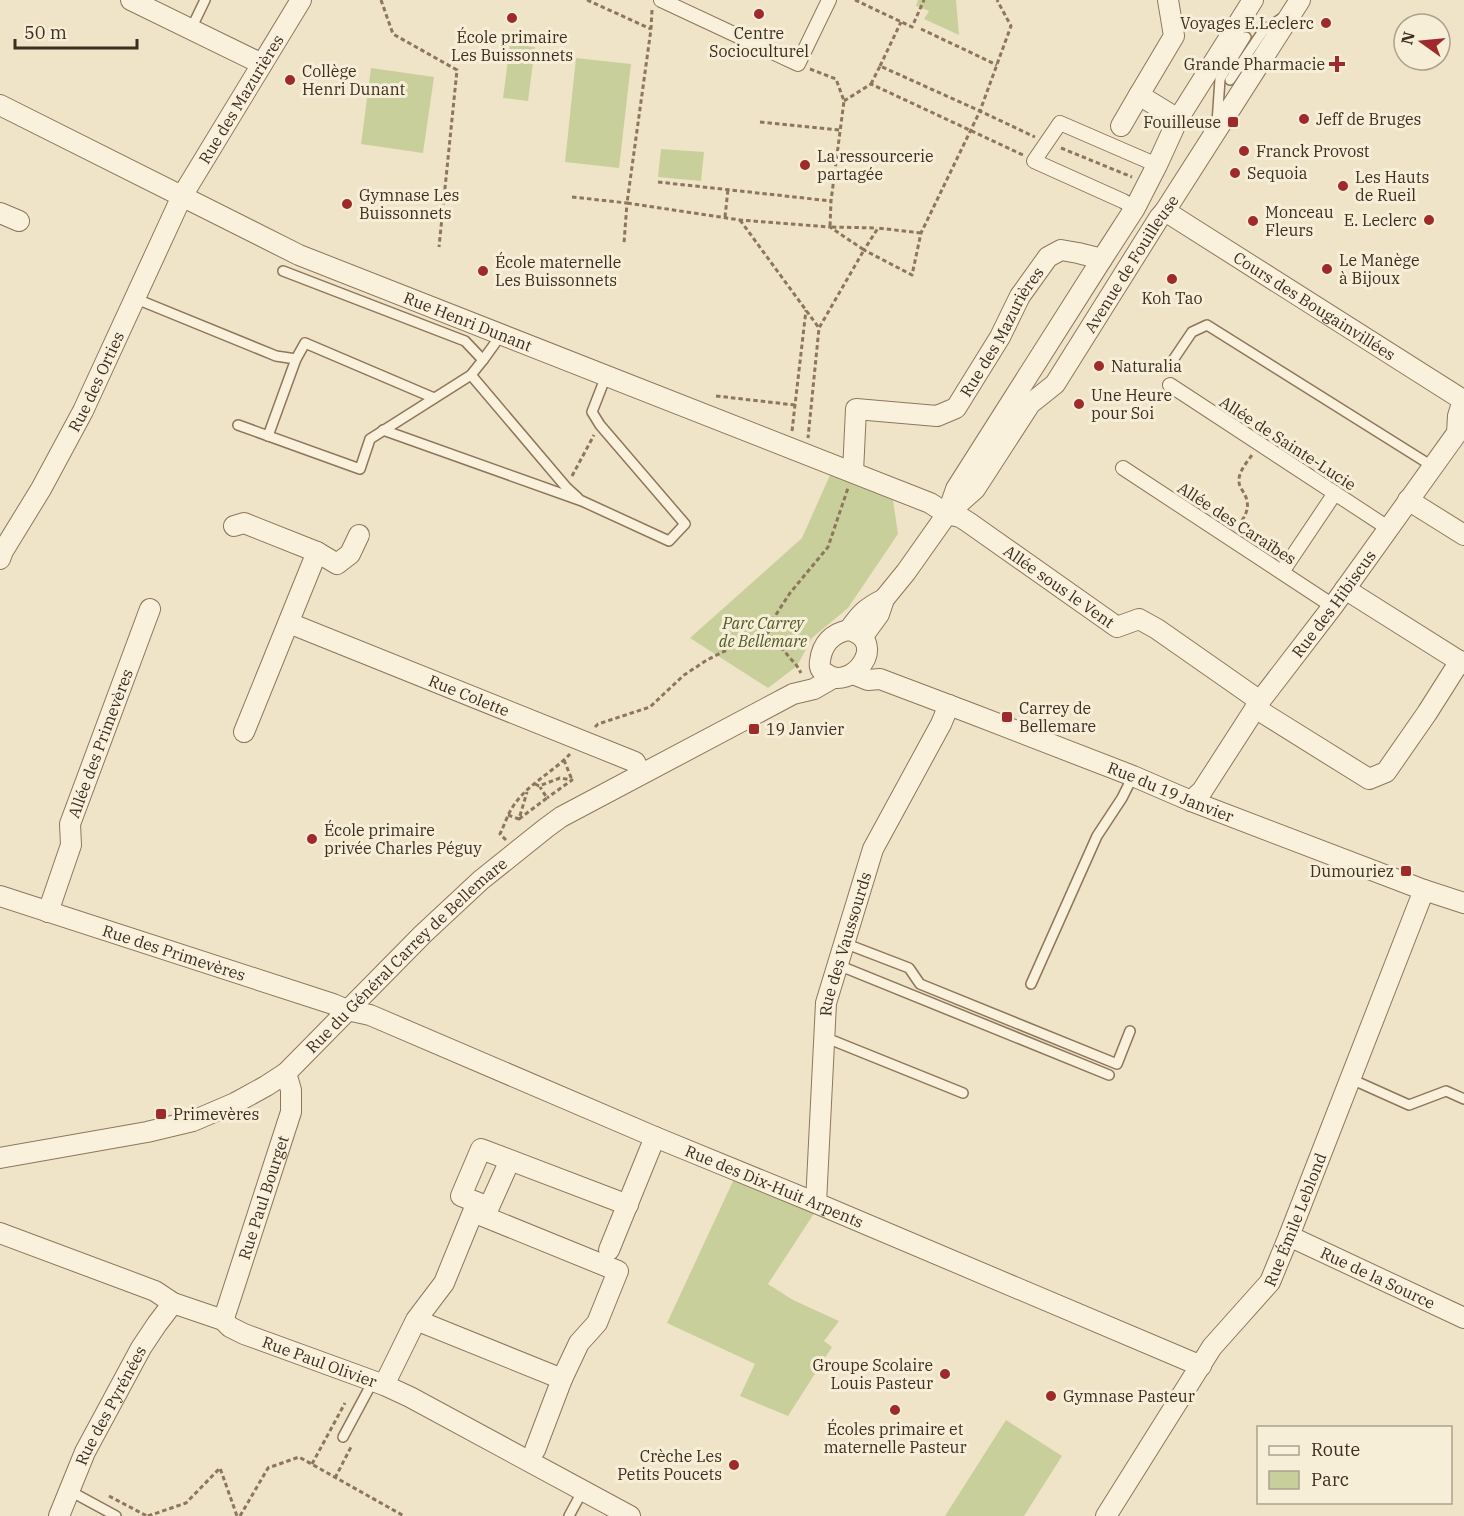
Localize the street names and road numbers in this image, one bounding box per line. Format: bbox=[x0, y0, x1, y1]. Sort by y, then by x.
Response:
street label: Rue des Mazurières bbox=[194, 31, 288, 167]
street label: Avenue de Fouilleuse bbox=[1080, 191, 1183, 336]
street label: Cours des Bougainvillées bbox=[1230, 247, 1399, 365]
street label: Rue des Mazurières bbox=[955, 263, 1048, 400]
street label: Rue Henri Dunant bbox=[401, 287, 535, 356]
street label: Rue des Orties bbox=[64, 328, 128, 435]
street label: Allée de Sainte-Lucie bbox=[1216, 391, 1360, 495]
street label: Allée des Caraïbes bbox=[1174, 477, 1300, 569]
street label: Allée sous le Vent bbox=[1000, 540, 1119, 632]
street label: Rue des Hibiscus bbox=[1287, 546, 1380, 661]
street label: Allée des Primevères bbox=[63, 666, 137, 821]
street label: Rue Colette bbox=[426, 670, 512, 720]
street label: Rue du 19 Janvier bbox=[1105, 757, 1237, 826]
street label: Rue du Général Carrey de Bellemare bbox=[301, 853, 511, 1057]
street label: Rue des Vaussourds bbox=[815, 869, 875, 1017]
street label: Rue des Primevères bbox=[100, 920, 248, 985]
street label: Rue Paul Bourget bbox=[234, 1133, 293, 1262]
street label: Rue des Dix-Huit Arpents bbox=[682, 1140, 867, 1232]
street label: Rue Émile Leblond bbox=[1259, 1150, 1331, 1289]
street label: Rue de la Source bbox=[1317, 1242, 1438, 1313]
street label: Rue Paul Olivier bbox=[260, 1332, 380, 1392]
street label: Rue des Pyrénées bbox=[71, 1342, 150, 1468]

